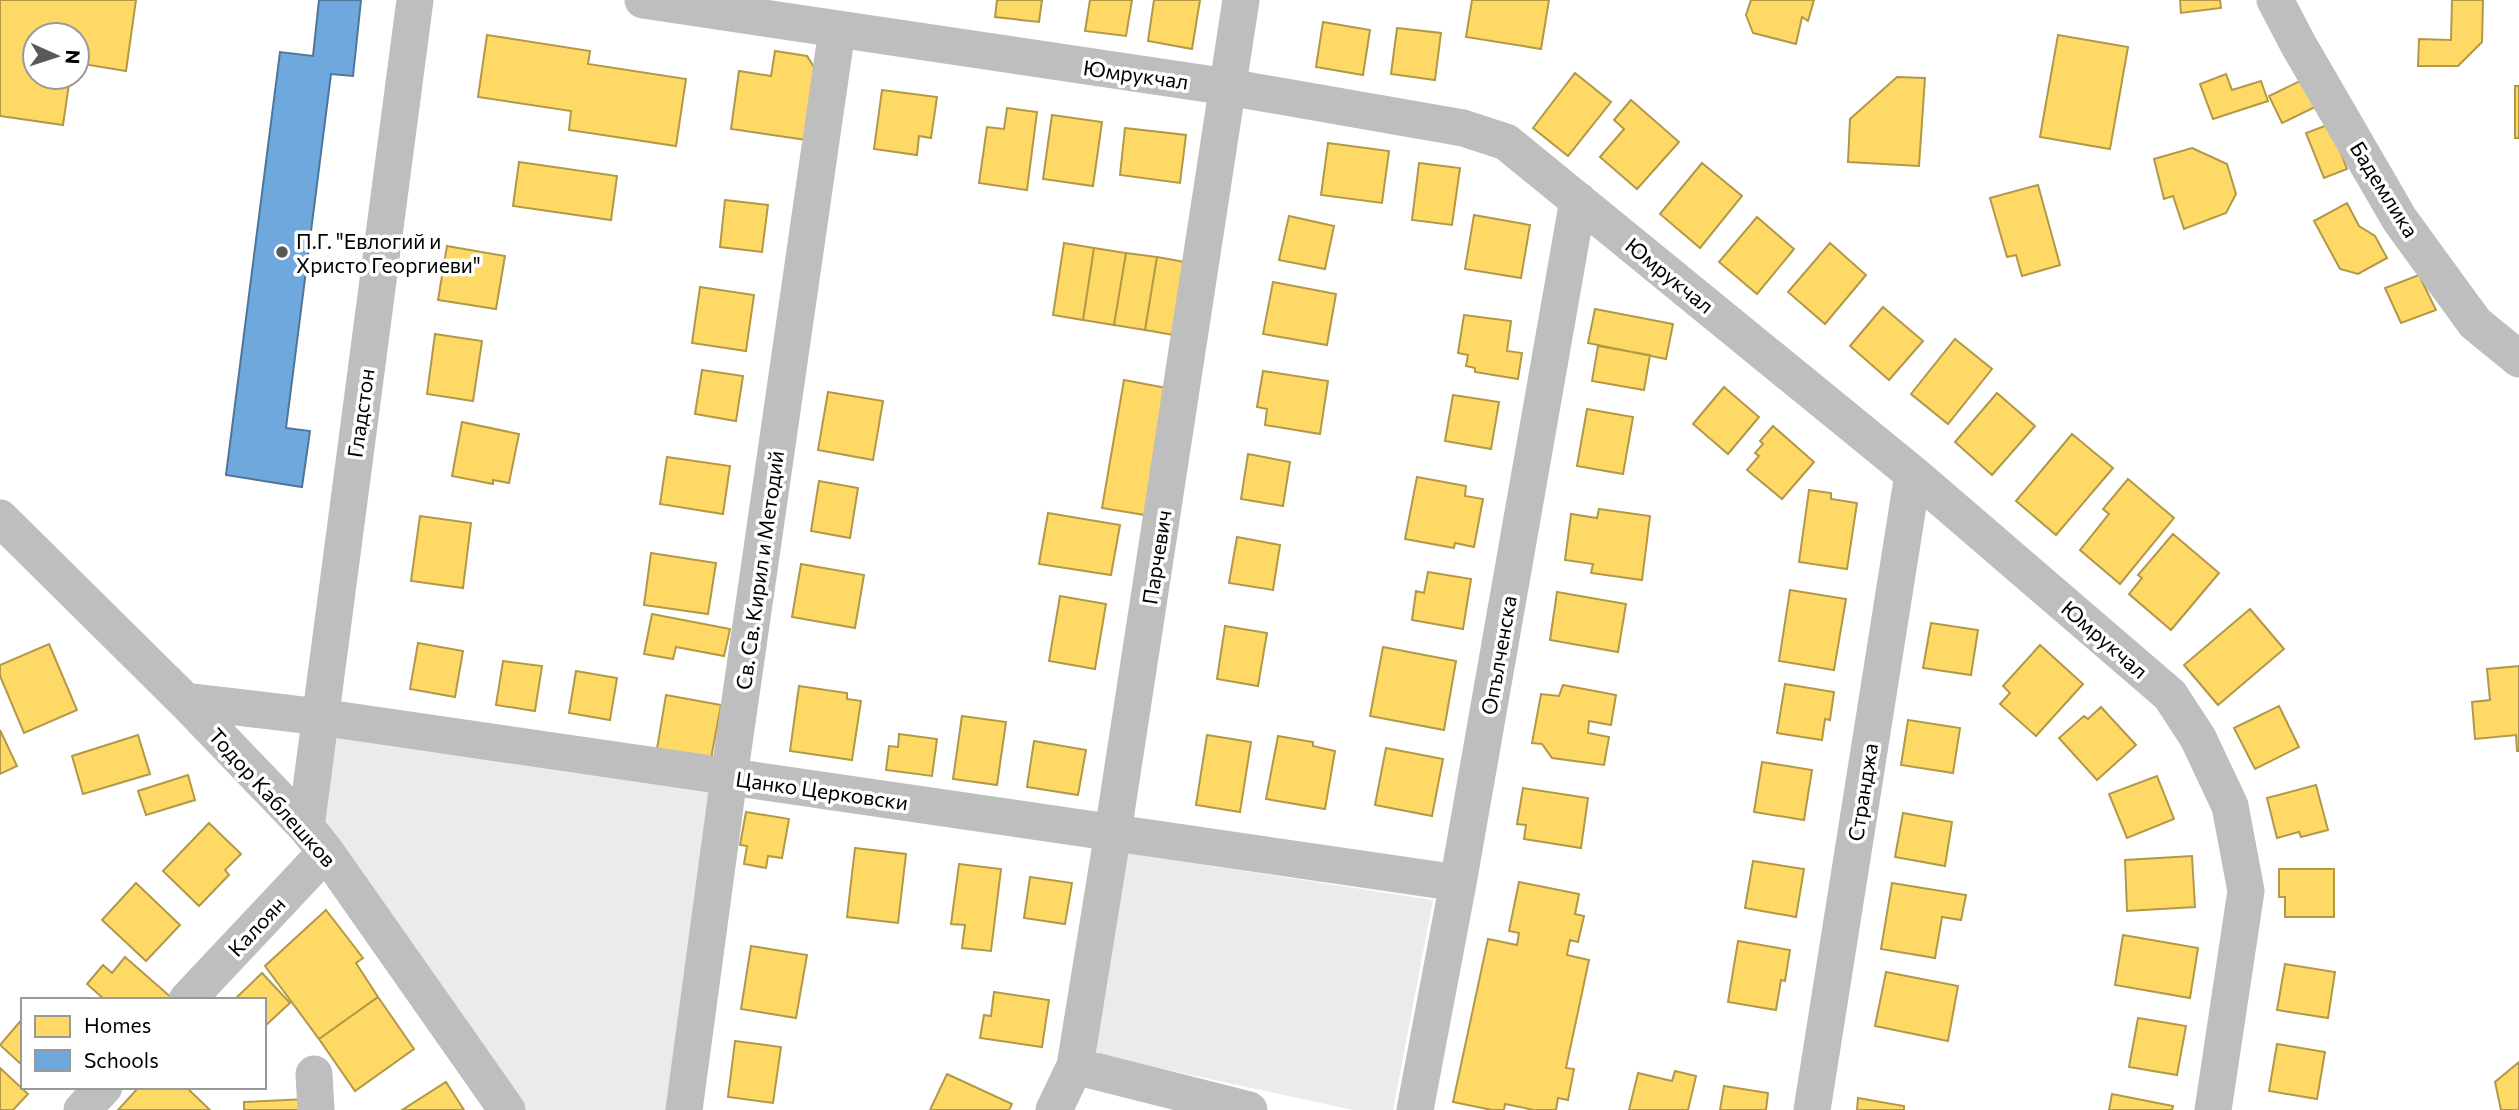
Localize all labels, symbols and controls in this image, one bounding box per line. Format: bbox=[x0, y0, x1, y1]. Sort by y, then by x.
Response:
north arrow bbox=[21, 21, 91, 91]
text: N bbox=[62, 49, 85, 65]
street label: Юмрукчал bbox=[1082, 54, 1190, 94]
street label: Бадемлика bbox=[2346, 136, 2424, 242]
place label: П.Г. "Евлогий и Христо Георгиеви" bbox=[296, 228, 481, 277]
street label: Юмрукчал bbox=[1621, 232, 1719, 318]
marker: П.Г. "Евлогий и Христо Георгиеви" bbox=[274, 244, 290, 260]
street label: Гладстон bbox=[341, 367, 379, 459]
street label: Св. Св. Кирил и Методий bbox=[730, 449, 788, 691]
street label: Парчевич bbox=[1136, 508, 1176, 606]
street label: Опълченска bbox=[1475, 593, 1521, 717]
street label: Юмрукчал bbox=[2057, 595, 2153, 683]
street label: Тодор Каблешков bbox=[204, 722, 342, 872]
street label: Странджа bbox=[1842, 741, 1882, 843]
street label: Цанко Церковски bbox=[734, 766, 910, 814]
street label: Калоян bbox=[222, 891, 290, 961]
legend bbox=[21, 998, 266, 1089]
text: Homes bbox=[84, 1012, 151, 1037]
text: Schools bbox=[84, 1047, 159, 1072]

